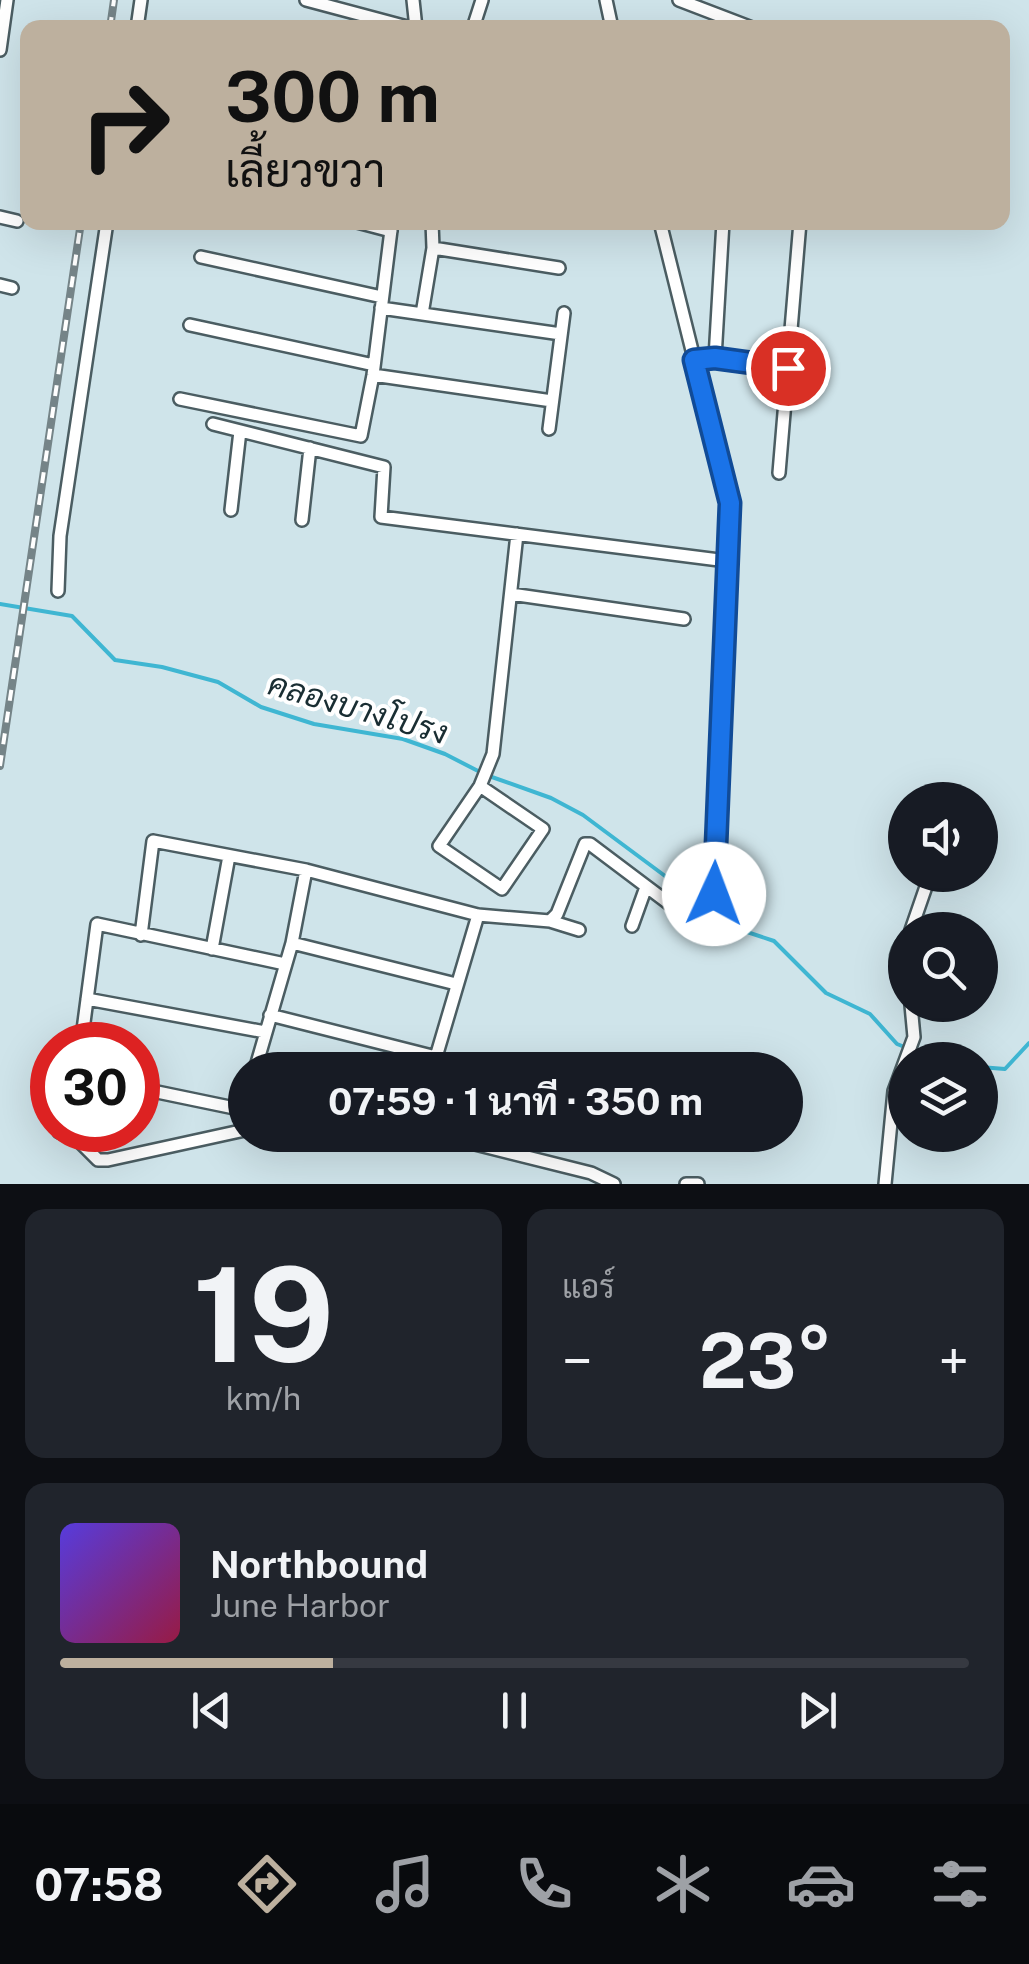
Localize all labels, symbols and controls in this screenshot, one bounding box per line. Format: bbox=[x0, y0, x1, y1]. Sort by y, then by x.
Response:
text: 300 m bbox=[225, 55, 440, 138]
icon: right bbox=[60, 60, 190, 190]
text: เลี้ยวขวา bbox=[225, 144, 385, 197]
pin bbox=[746, 326, 831, 411]
icon: arrive bbox=[761, 341, 816, 396]
water label: คลองบางโปรง bbox=[264, 663, 453, 751]
map controls bbox=[888, 782, 998, 1152]
button: sound bbox=[888, 782, 998, 892]
position arrow bbox=[662, 842, 766, 946]
button: search bbox=[888, 912, 998, 1022]
speed limit sign: 30 bbox=[30, 1022, 160, 1152]
button: layers bbox=[888, 1042, 998, 1152]
text: 07:59 · 1 นาที · 350 m bbox=[328, 1079, 703, 1124]
text: 19 bbox=[193, 1239, 334, 1391]
text: แอร์ bbox=[562, 1268, 615, 1305]
text: 23° bbox=[699, 1317, 832, 1405]
text: − bbox=[562, 1329, 593, 1393]
text: + bbox=[939, 1329, 969, 1393]
text: km/h bbox=[226, 1380, 301, 1417]
text: Northbound bbox=[210, 1542, 428, 1587]
text: June Harbor bbox=[210, 1587, 390, 1624]
icon: previous bbox=[184, 1683, 239, 1738]
icon: pause bbox=[487, 1683, 542, 1738]
icon: next bbox=[790, 1683, 845, 1738]
icon: directions bbox=[232, 1849, 302, 1919]
icon: music bbox=[370, 1849, 440, 1919]
icon: phone bbox=[509, 1849, 579, 1919]
icon: climate bbox=[648, 1849, 718, 1919]
icon: car bbox=[786, 1849, 856, 1919]
icon: filters bbox=[925, 1849, 995, 1919]
text: 07:58 bbox=[34, 1858, 163, 1911]

